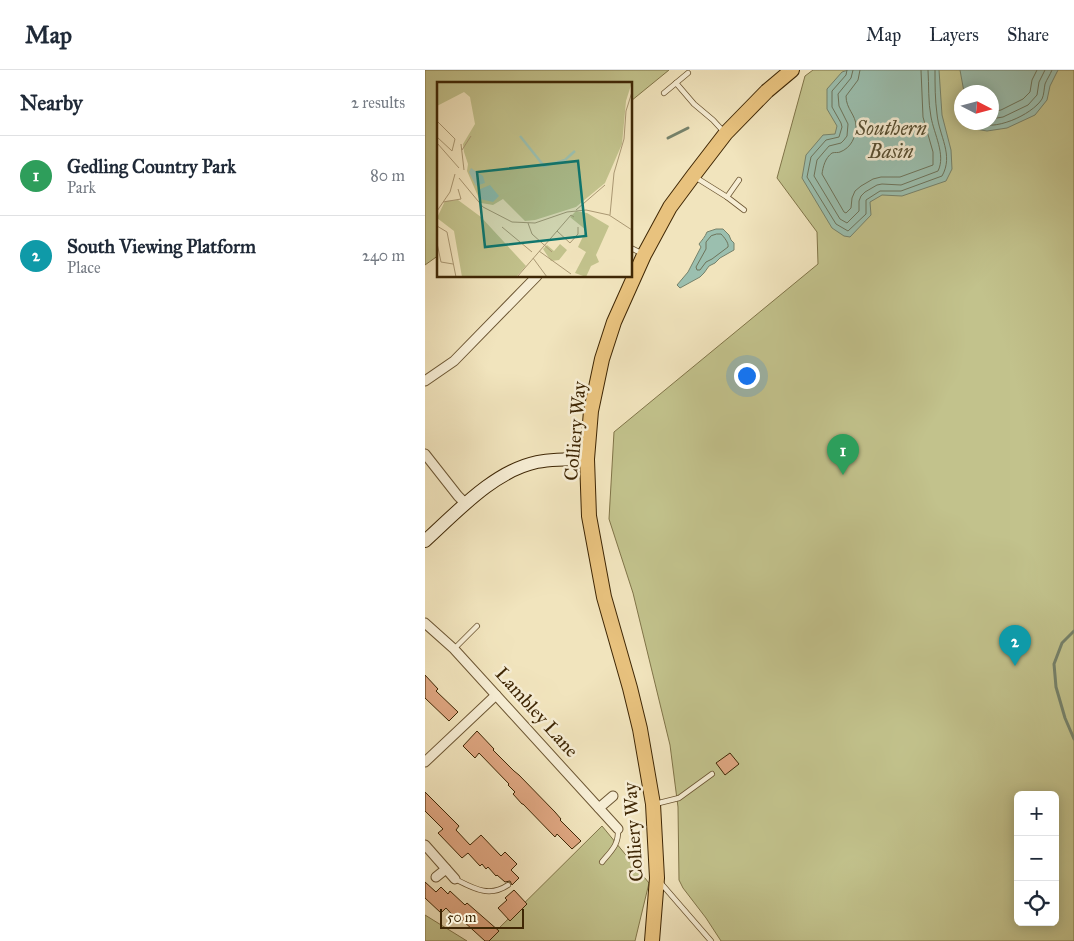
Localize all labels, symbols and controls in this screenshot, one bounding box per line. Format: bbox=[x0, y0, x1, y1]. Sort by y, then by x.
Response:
text: Map bbox=[25, 20, 72, 50]
text: Map bbox=[866, 24, 901, 46]
text: Layers bbox=[929, 24, 979, 46]
text: Share bbox=[1007, 24, 1049, 46]
inset map bbox=[437, 82, 633, 278]
north arrow bbox=[954, 85, 999, 130]
text: Nearby bbox=[20, 90, 83, 116]
text: 2 results bbox=[351, 93, 405, 112]
water label: Southern Basin bbox=[854, 116, 927, 163]
text: Gedling Country Park bbox=[67, 155, 236, 178]
text: 1 bbox=[33, 166, 39, 185]
text: 80 m bbox=[370, 166, 405, 185]
text: Park bbox=[67, 178, 96, 197]
text: South Viewing Platform bbox=[67, 235, 256, 258]
text: 2 bbox=[32, 246, 40, 265]
text: 240 m bbox=[362, 246, 405, 265]
text: Place bbox=[67, 258, 101, 277]
your location bbox=[734, 363, 760, 389]
street label: Colliery Way bbox=[559, 379, 591, 482]
pin: 1 bbox=[827, 434, 859, 475]
pin: 2 bbox=[999, 625, 1031, 666]
street label: Lambley Lane bbox=[491, 662, 583, 762]
street label: Colliery Way bbox=[618, 780, 648, 883]
map controls bbox=[1014, 791, 1059, 926]
button: + bbox=[1014, 791, 1059, 836]
button: − bbox=[1014, 836, 1059, 881]
button: locate bbox=[1014, 881, 1059, 926]
scale bar bbox=[440, 906, 524, 929]
text: 50 m bbox=[447, 909, 476, 926]

